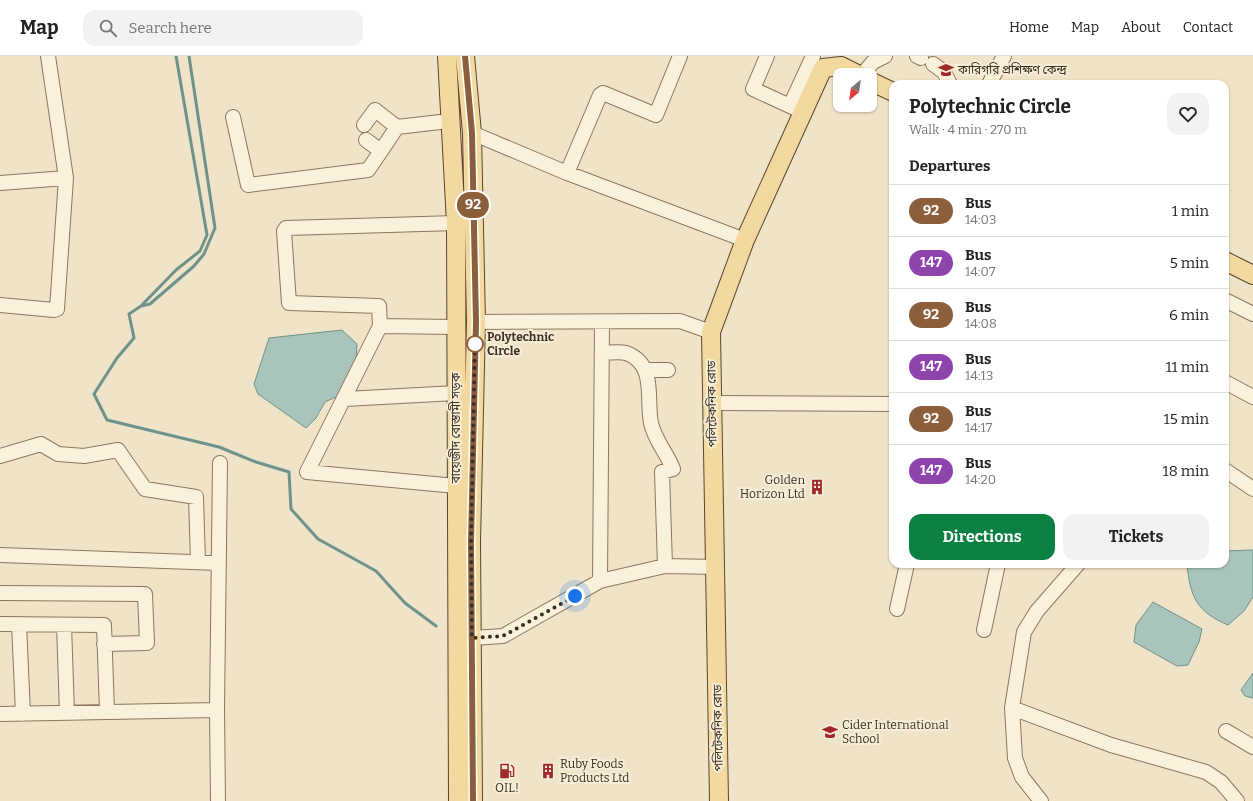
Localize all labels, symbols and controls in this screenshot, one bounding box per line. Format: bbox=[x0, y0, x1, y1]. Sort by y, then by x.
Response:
search box bbox=[83, 10, 363, 46]
text: Map bbox=[20, 16, 59, 39]
icon: search bbox=[97, 17, 119, 39]
text: Search here bbox=[129, 19, 212, 37]
text: Home bbox=[1009, 19, 1049, 36]
text: Map bbox=[1071, 19, 1099, 36]
text: About bbox=[1121, 19, 1161, 36]
text: Contact bbox=[1183, 19, 1233, 36]
school or university icon: কারিগরি প্রশিক্ষণ কেন্দ্র bbox=[937, 61, 955, 79]
place label: কারিগরি প্রশিক্ষণ কেন্দ্র bbox=[957, 62, 1067, 77]
north arrow bbox=[833, 68, 877, 112]
map controls bbox=[833, 68, 877, 112]
button: heart bbox=[1167, 93, 1209, 135]
text: Polytechnic Circle bbox=[909, 95, 1071, 118]
text: Walk · 4 min · 270 m bbox=[909, 122, 1027, 137]
text: Departures bbox=[909, 157, 990, 175]
line badge: 92 bbox=[455, 192, 491, 218]
text: Bus bbox=[965, 194, 991, 212]
text: 92 bbox=[465, 196, 481, 213]
text: 92 bbox=[923, 202, 939, 219]
text: 1 min bbox=[1172, 202, 1209, 220]
text: 14:03 bbox=[965, 212, 996, 227]
text: Bus bbox=[965, 246, 991, 264]
text: 147 bbox=[920, 254, 942, 271]
text: 5 min bbox=[1170, 254, 1209, 272]
text: 14:07 bbox=[965, 264, 995, 279]
text: Bus bbox=[965, 298, 991, 316]
text: 92 bbox=[923, 306, 939, 323]
text: 6 min bbox=[1169, 306, 1209, 324]
text: 14:08 bbox=[965, 316, 997, 331]
place label: Polytechnic Circle bbox=[487, 330, 554, 358]
marker: Polytechnic Circle bbox=[466, 335, 484, 353]
text: Bus bbox=[965, 350, 991, 368]
text: 147 bbox=[920, 358, 942, 375]
text: 11 min bbox=[1166, 358, 1209, 376]
street label: পলিটেকনিক রোড bbox=[703, 360, 720, 448]
text: 14:13 bbox=[965, 368, 993, 383]
street label: বায়েজীদ বোস্তামী সড়ক bbox=[448, 372, 463, 484]
text: Bus bbox=[965, 402, 991, 420]
text: 92 bbox=[923, 410, 939, 427]
text: 15 min bbox=[1164, 410, 1209, 428]
text: 14:17 bbox=[965, 420, 992, 435]
text: Bus bbox=[965, 454, 991, 472]
text: 147 bbox=[920, 462, 942, 479]
text: 18 min bbox=[1163, 462, 1209, 480]
text: 14:20 bbox=[965, 472, 996, 487]
place label: Golden Horizon Ltd bbox=[740, 473, 805, 501]
building icon: Golden Horizon Ltd bbox=[808, 478, 826, 496]
button: Directions bbox=[909, 514, 1055, 560]
button: Tickets bbox=[1063, 514, 1209, 560]
your location bbox=[565, 586, 585, 606]
street label: পলিটেকনিক রোড bbox=[709, 684, 726, 772]
place label: Cider International School bbox=[842, 718, 949, 746]
school or university icon: Cider International School bbox=[821, 723, 839, 741]
place label: Ruby Foods Products Ltd bbox=[560, 757, 630, 785]
fuel station icon: OIL! bbox=[498, 762, 516, 780]
building icon: Ruby Foods Products Ltd bbox=[539, 762, 557, 780]
place label: OIL! bbox=[495, 781, 519, 795]

